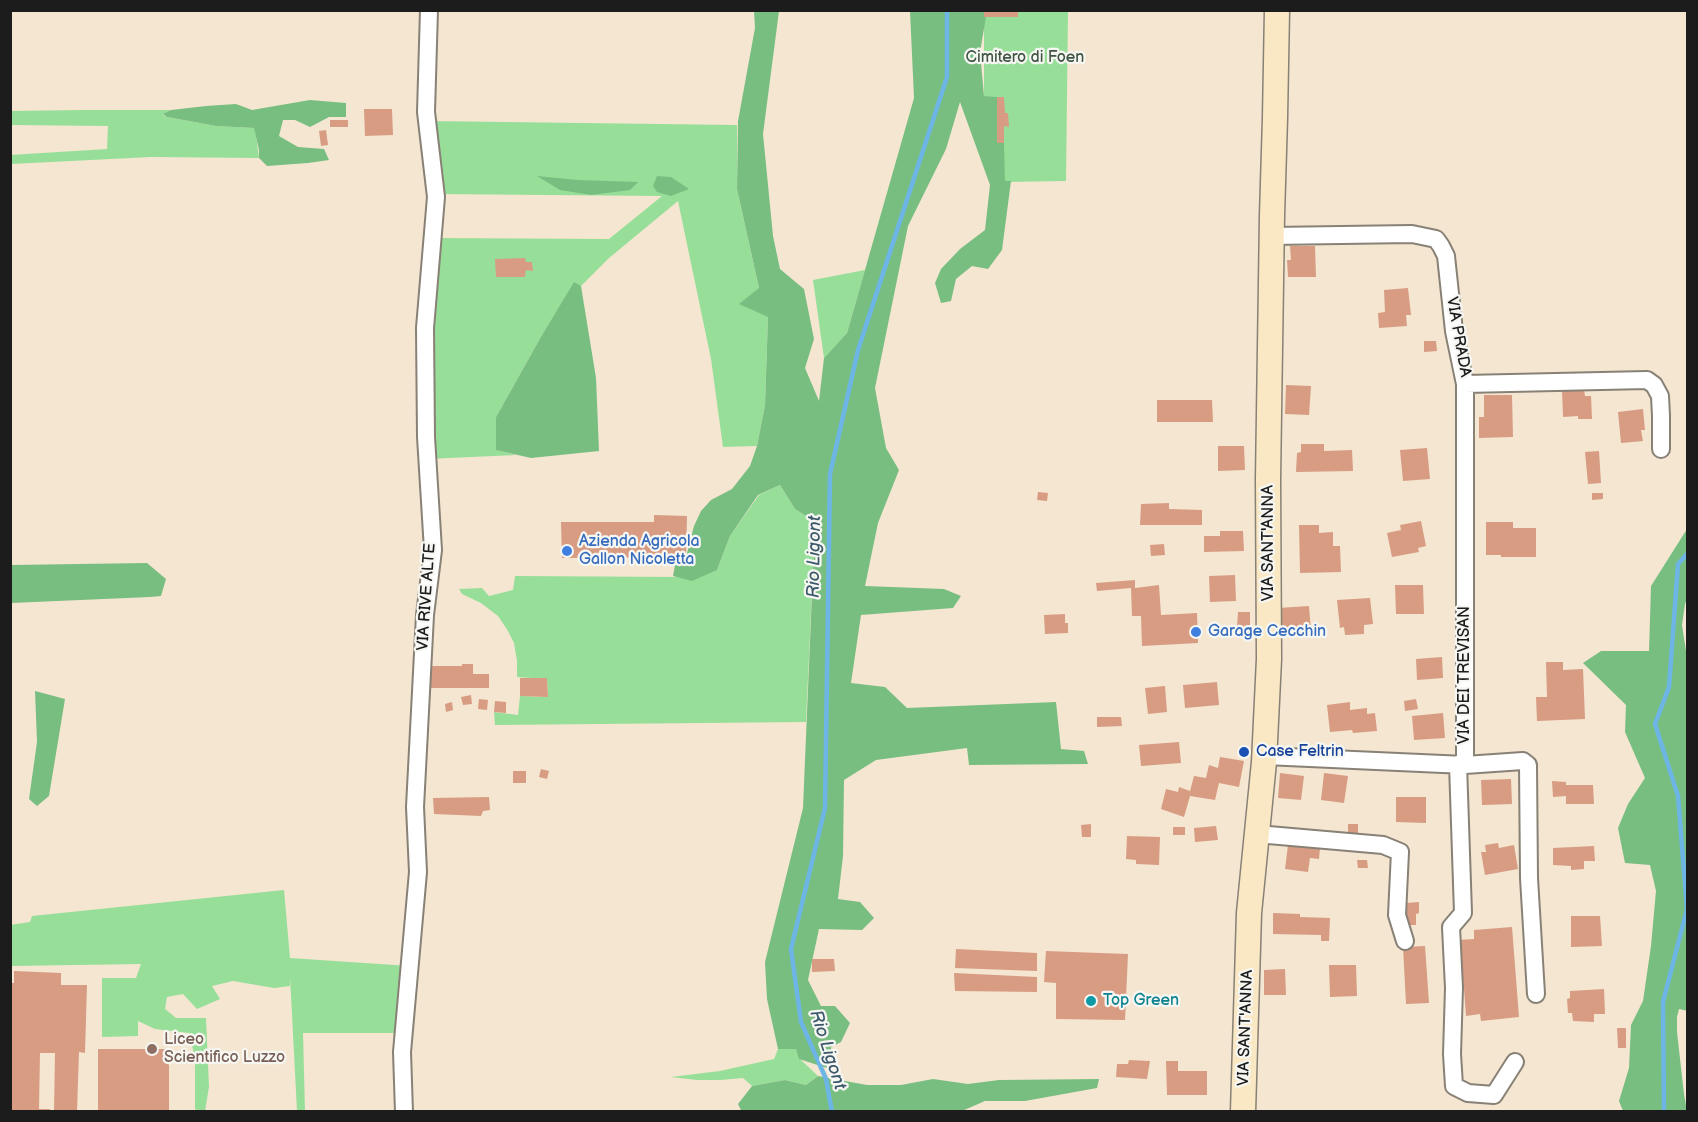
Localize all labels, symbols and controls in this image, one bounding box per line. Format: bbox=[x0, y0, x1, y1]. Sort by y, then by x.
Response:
park label: Cimitero di Foen bbox=[966, 48, 1084, 68]
street label: VIA PRADA bbox=[1442, 295, 1474, 379]
street label: VIA SANT'ANNA bbox=[1259, 485, 1279, 601]
water label: Rio Ligont bbox=[803, 516, 827, 598]
place label: Azienda Agricola Gallon Nicoletta bbox=[579, 532, 700, 570]
street label: VIA RIVE ALTE bbox=[414, 543, 440, 651]
marker: Azienda Agricola Gallon Nicoletta bbox=[560, 544, 574, 558]
street label: VIA DEI TREVISAN bbox=[1455, 606, 1475, 744]
place label: Garage Cecchin bbox=[1208, 622, 1326, 642]
marker: Garage Cecchin bbox=[1189, 625, 1203, 639]
place label: Case Feltrin bbox=[1256, 742, 1344, 762]
marker: Case Feltrin bbox=[1237, 745, 1251, 759]
street label: VIA SANT'ANNA bbox=[1234, 970, 1258, 1086]
place label: Top Green bbox=[1103, 991, 1179, 1011]
marker: Top Green bbox=[1084, 994, 1098, 1008]
water label: Rio Ligont bbox=[804, 1007, 850, 1093]
place label: Liceo Scientifico Luzzo bbox=[164, 1030, 285, 1068]
marker: Liceo Scientifico Luzzo bbox=[145, 1042, 159, 1056]

